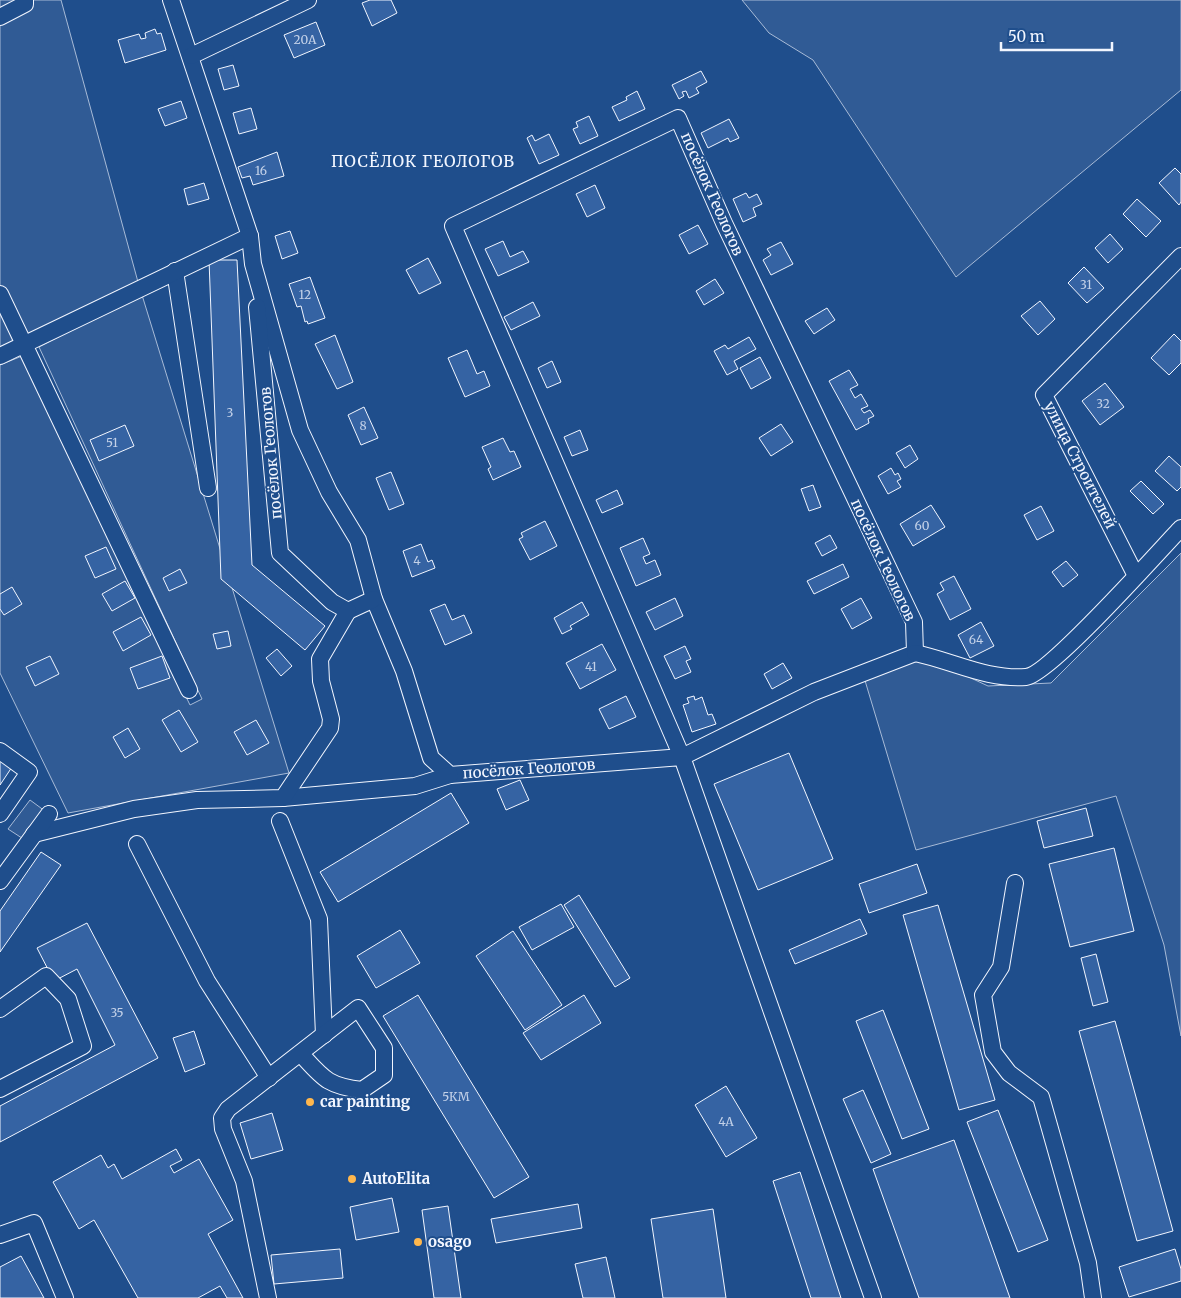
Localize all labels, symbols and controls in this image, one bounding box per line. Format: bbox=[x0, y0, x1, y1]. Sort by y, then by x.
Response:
scale bar bbox=[1001, 20, 1112, 52]
text: 50 m bbox=[1008, 27, 1045, 46]
house number: 20А bbox=[294, 32, 317, 47]
street label: посёлок Геологов bbox=[677, 129, 748, 259]
district label: ПОСЁЛОК ГЕОЛОГОВ bbox=[331, 151, 515, 171]
house number: 16 bbox=[255, 163, 267, 178]
house number: 31 bbox=[1080, 277, 1092, 292]
house number: 12 bbox=[299, 287, 311, 302]
street label: посёлок Геологов bbox=[255, 386, 286, 520]
house number: 32 bbox=[1096, 396, 1110, 411]
street label: улица Строителей bbox=[1040, 398, 1121, 532]
house number: 3 bbox=[227, 405, 234, 420]
house number: 8 bbox=[359, 418, 367, 433]
house number: 51 bbox=[106, 435, 118, 450]
street label: посёлок Геологов bbox=[847, 496, 920, 624]
house number: 60 bbox=[915, 518, 930, 533]
house number: 4 bbox=[413, 553, 421, 568]
house number: 64 bbox=[969, 632, 984, 647]
house number: 41 bbox=[585, 659, 598, 674]
street label: посёлок Геологов bbox=[462, 754, 596, 783]
house number: 35 bbox=[110, 1005, 124, 1020]
house number: 5КМ bbox=[442, 1089, 470, 1104]
place label: car painting bbox=[320, 1092, 411, 1111]
marker: car painting bbox=[304, 1096, 316, 1108]
house number: 4А bbox=[718, 1114, 734, 1129]
place label: AutoElita bbox=[361, 1169, 431, 1188]
marker: AutoElita bbox=[346, 1173, 358, 1185]
place label: osago bbox=[428, 1232, 471, 1251]
marker: osago bbox=[412, 1236, 424, 1248]

